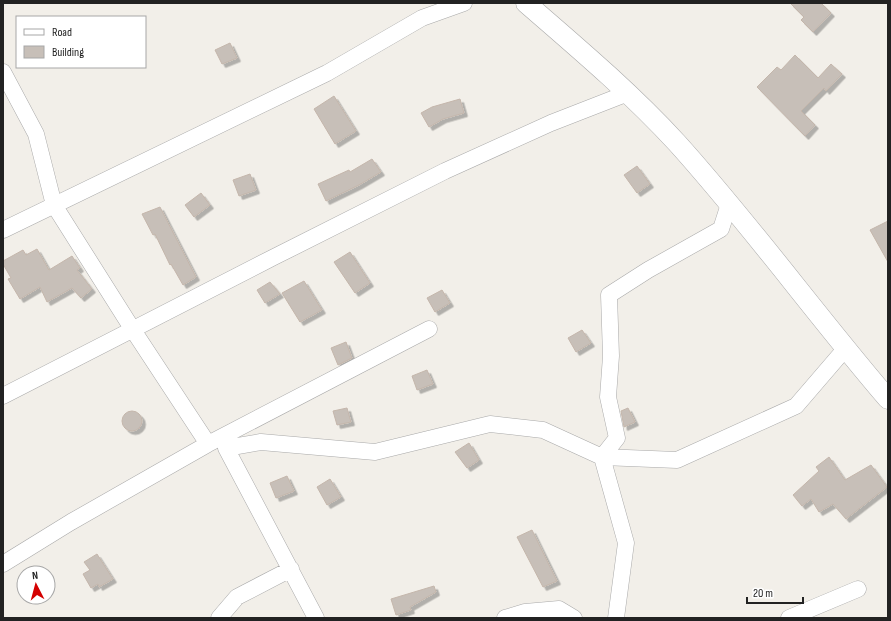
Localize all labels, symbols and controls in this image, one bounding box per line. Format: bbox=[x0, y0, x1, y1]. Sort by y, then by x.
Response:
legend bbox=[16, 16, 146, 68]
text: Road bbox=[52, 25, 72, 40]
text: Building bbox=[52, 45, 84, 60]
north arrow bbox=[16, 565, 56, 605]
text: N bbox=[31, 569, 39, 582]
scale bar bbox=[747, 579, 803, 605]
text: 20 m bbox=[753, 586, 773, 601]

